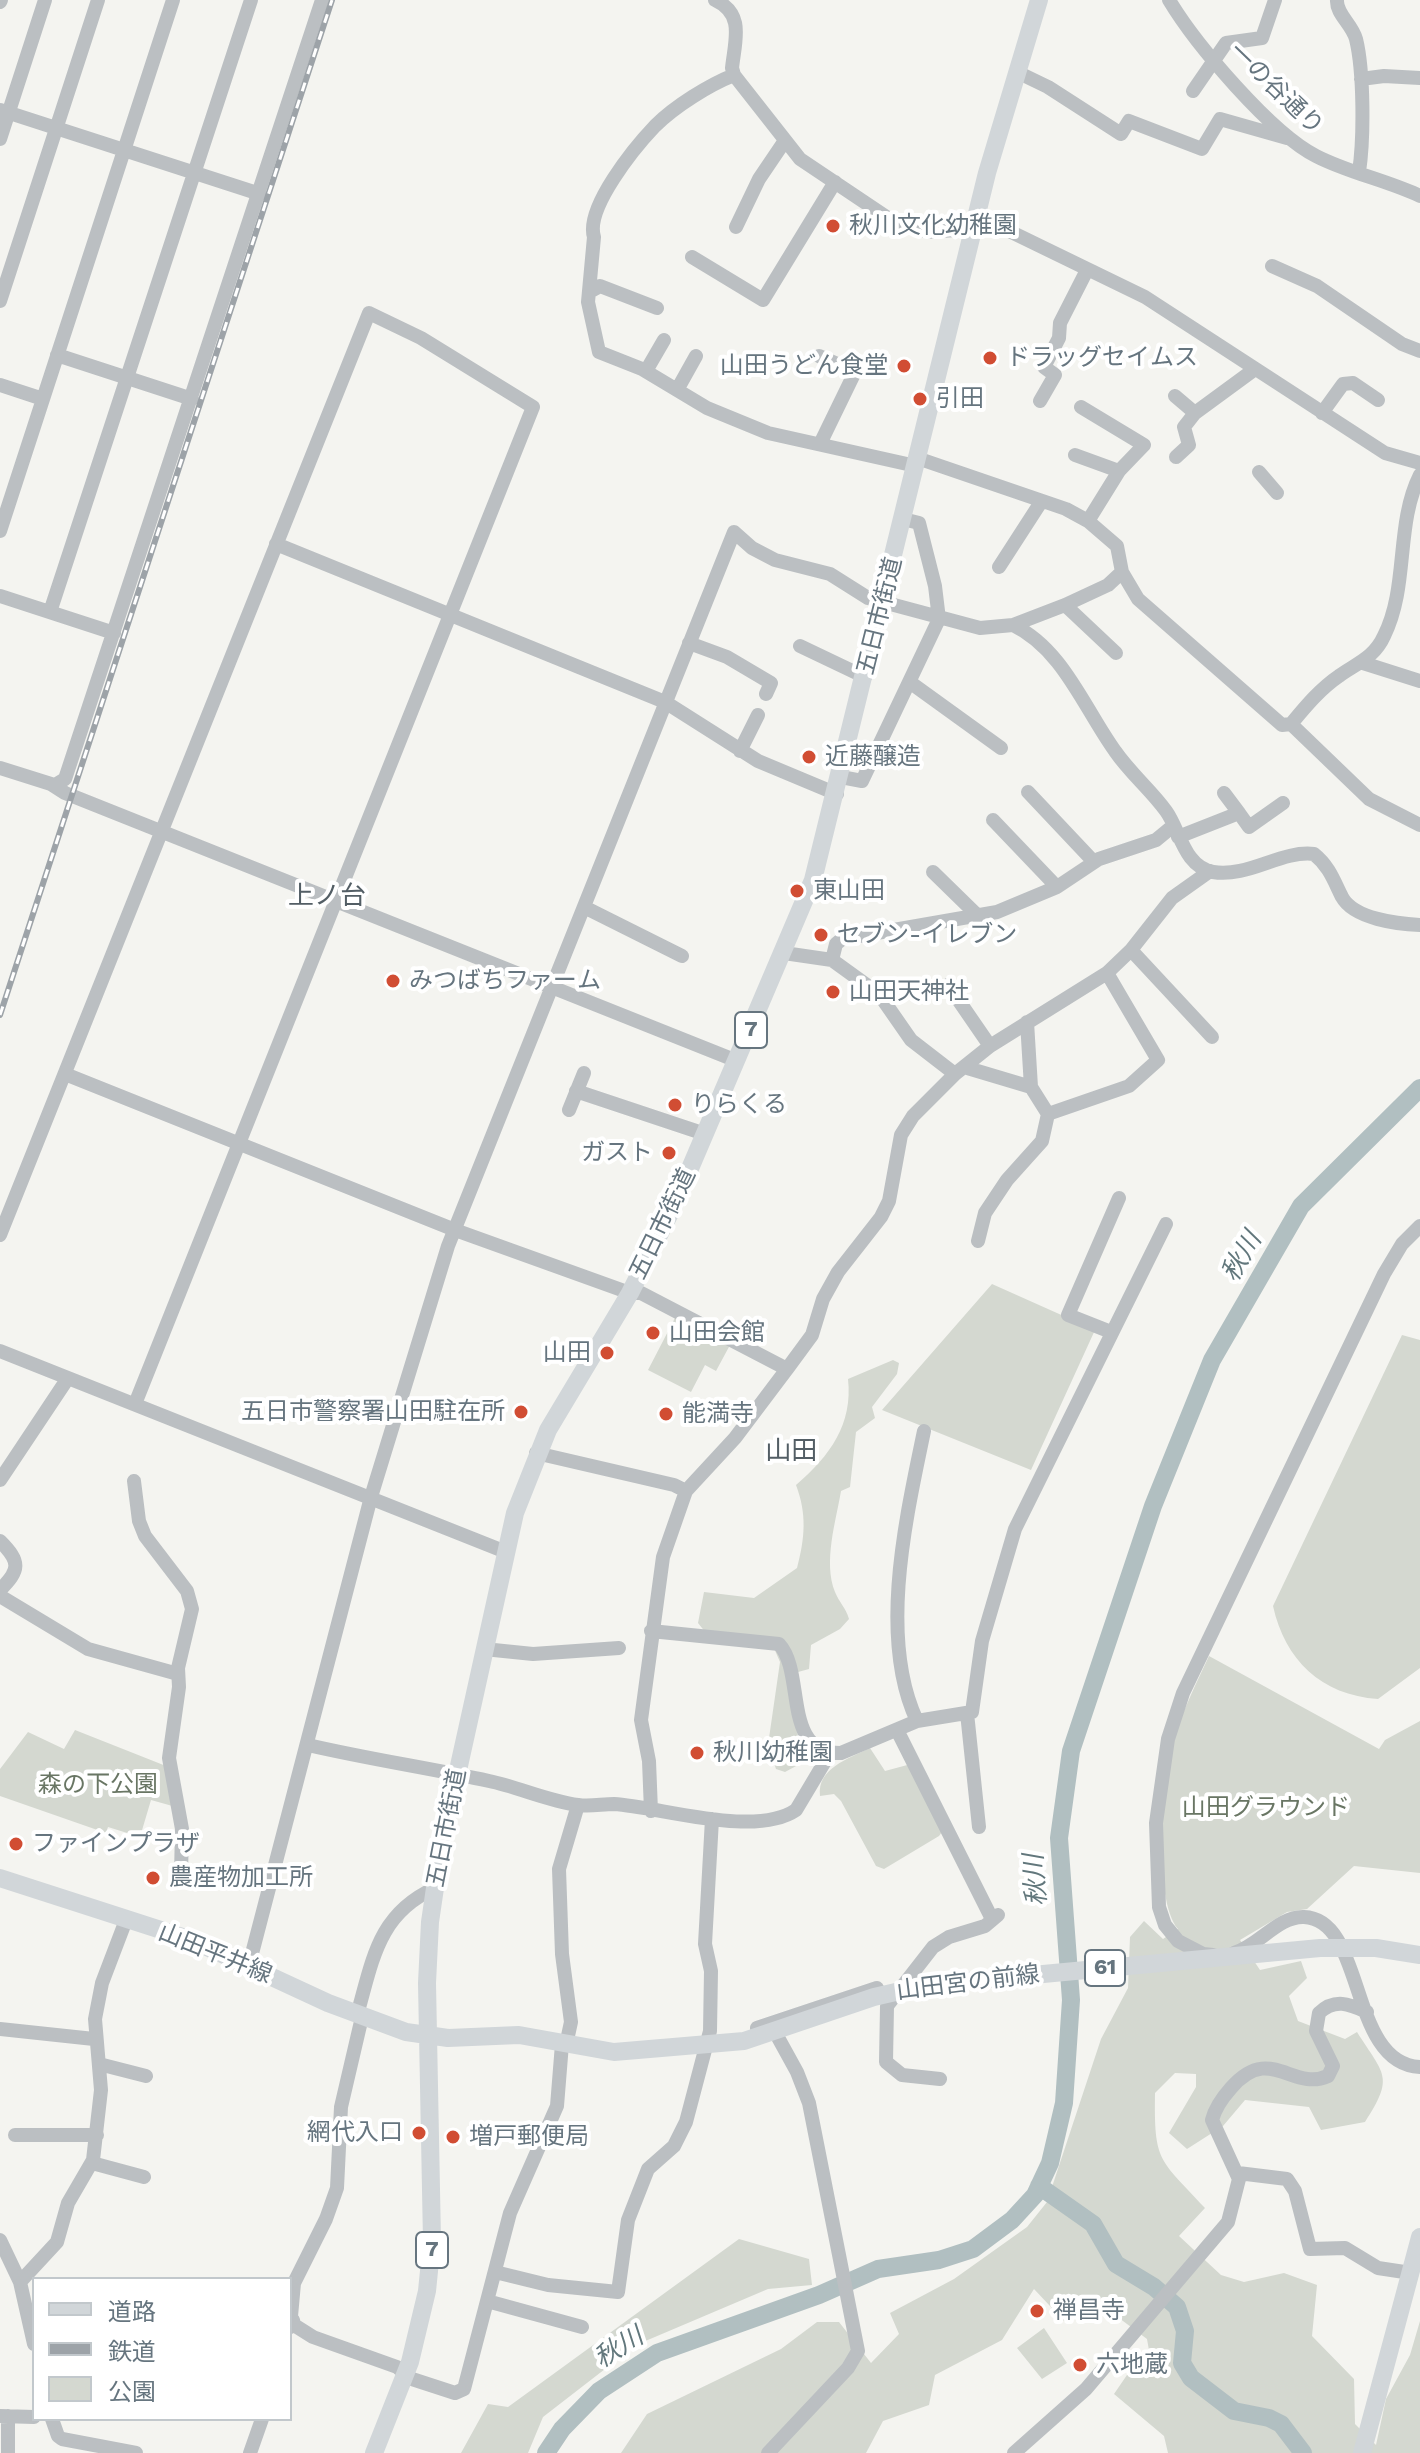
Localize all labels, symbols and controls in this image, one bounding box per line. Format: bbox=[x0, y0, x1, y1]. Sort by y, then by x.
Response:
street label: 一の谷通り bbox=[1223, 37, 1329, 141]
place label: 秋川文化幼稚園 bbox=[849, 212, 1017, 240]
marker: 秋川文化幼稚園 bbox=[824, 217, 842, 235]
place label: ドラッグセイムス bbox=[1006, 344, 1198, 372]
marker: ドラッグセイムス bbox=[981, 349, 999, 367]
place label: 山田うどん食堂 bbox=[720, 352, 888, 380]
marker: 山田うどん食堂 bbox=[895, 357, 913, 375]
place label: 引田 bbox=[936, 385, 984, 413]
marker: 引田 bbox=[911, 390, 929, 408]
street label: 五日市街道 bbox=[852, 554, 908, 678]
place label: 近藤醸造 bbox=[825, 743, 921, 771]
marker: 近藤醸造 bbox=[800, 748, 818, 766]
place label: 東山田 bbox=[813, 877, 885, 905]
district label: 上ノ台 bbox=[288, 880, 366, 912]
marker: 東山田 bbox=[788, 882, 806, 900]
place label: セブン-イレブン bbox=[837, 921, 1017, 949]
marker: セブン-イレブン bbox=[812, 926, 830, 944]
place label: みつばちファーム bbox=[409, 967, 601, 995]
marker: みつばちファーム bbox=[384, 972, 402, 990]
place label: 山田天神社 bbox=[849, 978, 969, 1006]
marker: 山田天神社 bbox=[824, 983, 842, 1001]
road number: 7 bbox=[735, 1012, 767, 1048]
place label: りらくる bbox=[691, 1091, 787, 1119]
marker: りらくる bbox=[666, 1096, 684, 1114]
place label: ガスト bbox=[581, 1139, 653, 1167]
marker: ガスト bbox=[660, 1144, 678, 1162]
street label: 五日市街道 bbox=[624, 1164, 702, 1284]
water label: 秋川 bbox=[1215, 1227, 1269, 1287]
place label: 山田会館 bbox=[669, 1319, 765, 1347]
marker: 山田会館 bbox=[644, 1324, 662, 1342]
place label: 山田 bbox=[543, 1339, 591, 1367]
marker: 山田 bbox=[598, 1344, 616, 1362]
place label: 五日市警察署山田駐在所 bbox=[241, 1398, 505, 1426]
place label: 能満寺 bbox=[682, 1400, 754, 1428]
marker: 五日市警察署山田駐在所 bbox=[512, 1403, 530, 1421]
marker: 能満寺 bbox=[657, 1405, 675, 1423]
district label: 山田 bbox=[765, 1435, 817, 1467]
place label: 秋川幼稚園 bbox=[713, 1739, 833, 1767]
marker: 秋川幼稚園 bbox=[688, 1744, 706, 1762]
street label: 五日市街道 bbox=[421, 1766, 473, 1890]
park label: 森の下公園 bbox=[38, 1771, 158, 1799]
park label: 山田グラウンド bbox=[1182, 1794, 1350, 1822]
place label: ファインプラザ bbox=[32, 1830, 200, 1858]
marker: ファインプラザ bbox=[7, 1835, 25, 1853]
water label: 秋川 bbox=[1019, 1853, 1053, 1907]
place label: 農産物加工所 bbox=[169, 1864, 313, 1892]
marker: 農産物加工所 bbox=[144, 1869, 162, 1887]
street label: 山田平井線 bbox=[154, 1918, 276, 1990]
road number: 61 bbox=[1085, 1950, 1125, 1986]
street label: 山田宮の前線 bbox=[895, 1960, 1041, 2006]
place label: 網代入口 bbox=[307, 2119, 403, 2147]
place label: 増戸郵便局 bbox=[469, 2123, 589, 2151]
marker: 網代入口 bbox=[410, 2124, 428, 2142]
marker: 増戸郵便局 bbox=[444, 2128, 462, 2146]
road number: 7 bbox=[416, 2232, 448, 2268]
legend bbox=[32, 2277, 292, 2421]
place label: 禅昌寺 bbox=[1053, 2297, 1125, 2325]
text: 道路 bbox=[108, 2298, 156, 2326]
marker: 禅昌寺 bbox=[1028, 2302, 1046, 2320]
water label: 秋川 bbox=[589, 2321, 649, 2375]
text: 鉄道 bbox=[108, 2338, 156, 2366]
place label: 六地蔵 bbox=[1096, 2351, 1168, 2379]
marker: 六地蔵 bbox=[1071, 2356, 1089, 2374]
text: 公園 bbox=[108, 2378, 156, 2406]

